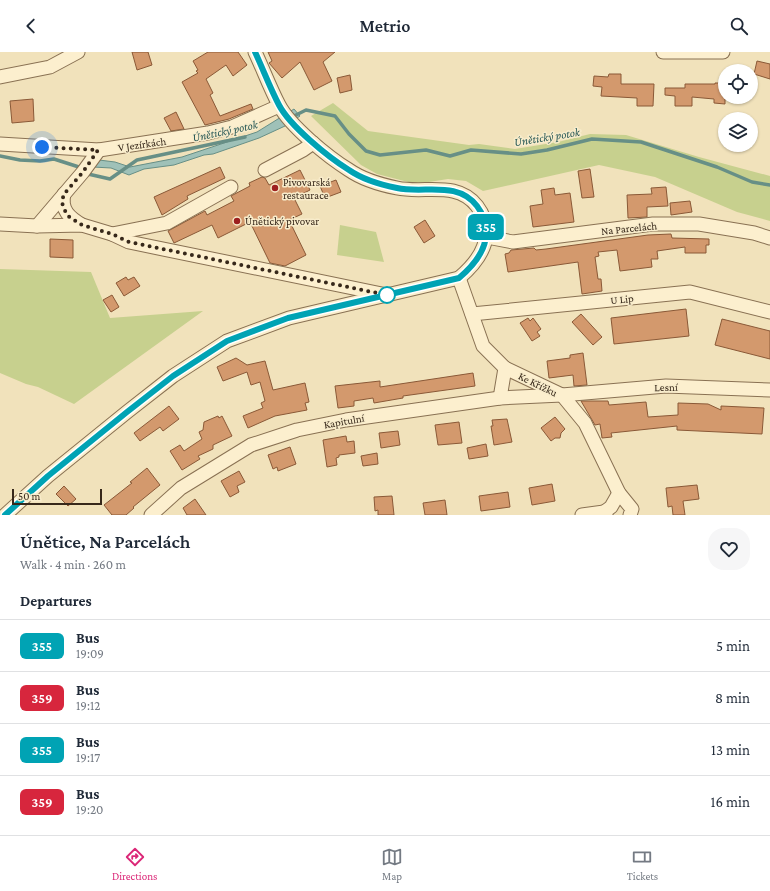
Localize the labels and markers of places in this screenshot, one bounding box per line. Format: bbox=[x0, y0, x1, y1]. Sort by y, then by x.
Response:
place label: Pivovarská restaurace bbox=[283, 176, 330, 201]
marker: Pivovarská restaurace bbox=[270, 183, 280, 193]
place label: Únětický pivovar bbox=[245, 215, 319, 228]
marker: Únětický pivovar bbox=[232, 216, 242, 226]
unlabelled marker bbox=[378, 286, 396, 304]

